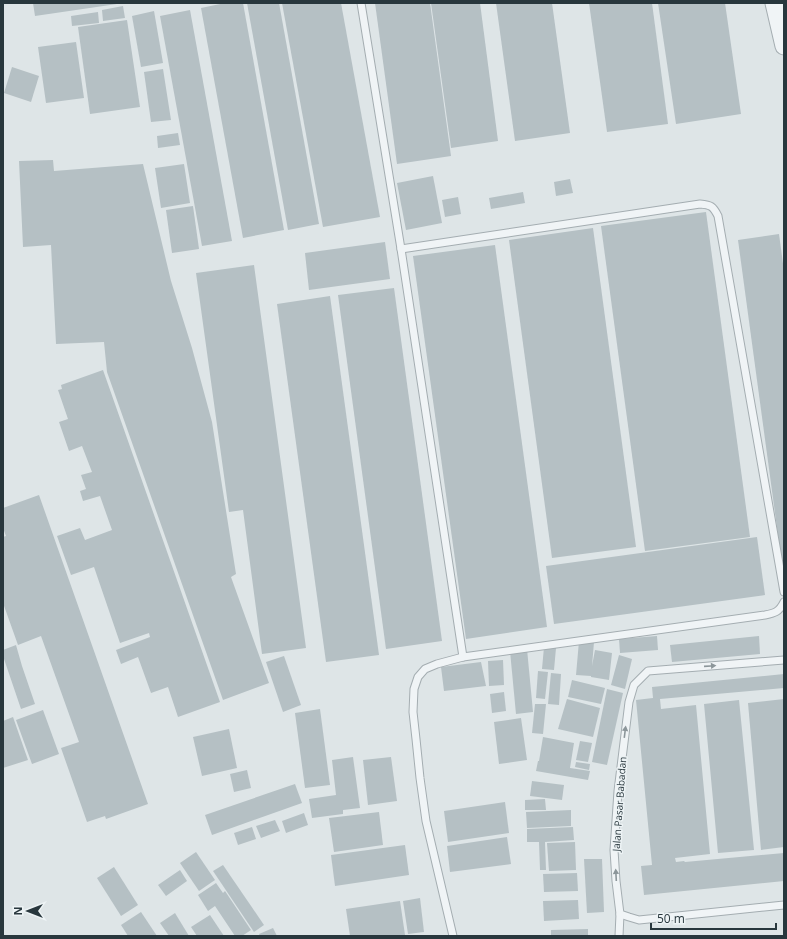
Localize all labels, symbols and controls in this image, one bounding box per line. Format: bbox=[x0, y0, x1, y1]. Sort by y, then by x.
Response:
one-way arrow bbox=[704, 663, 716, 670]
one-way arrow bbox=[622, 726, 628, 738]
street label: Jalan Pasar Babadan bbox=[609, 756, 629, 853]
one-way arrow bbox=[612, 869, 619, 881]
north arrow bbox=[8, 891, 48, 931]
scale bar bbox=[651, 905, 776, 931]
text: N bbox=[10, 907, 25, 915]
text: 50 m bbox=[657, 910, 685, 927]

